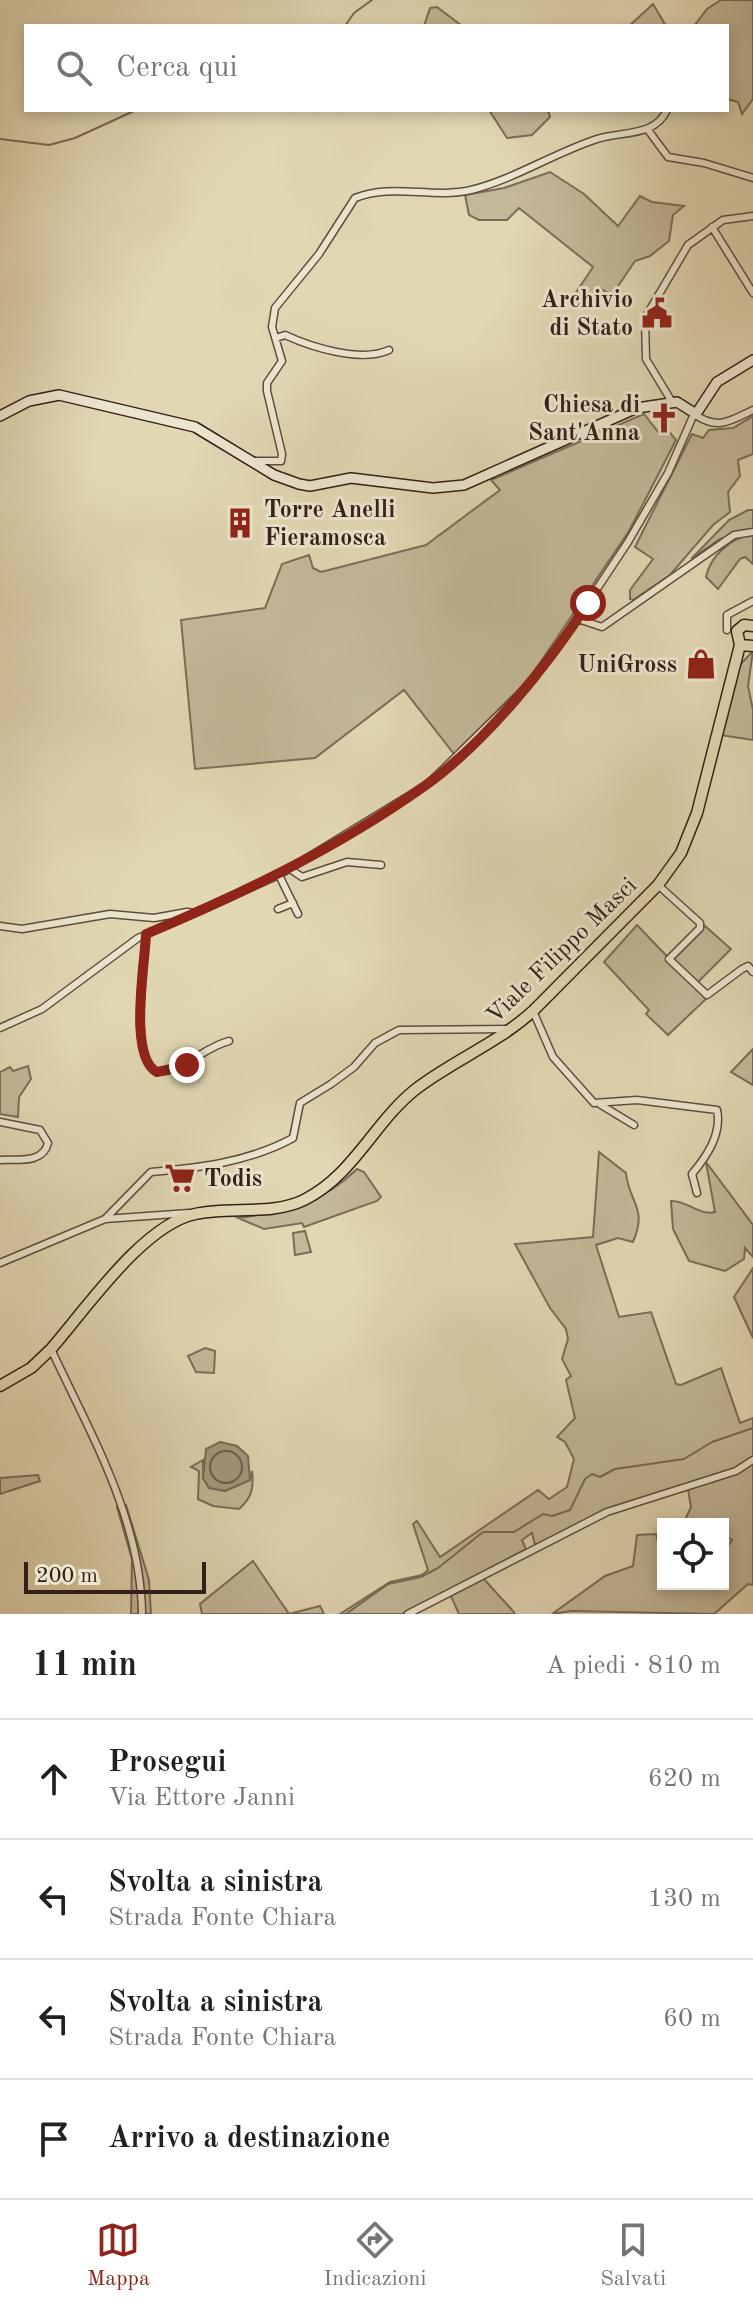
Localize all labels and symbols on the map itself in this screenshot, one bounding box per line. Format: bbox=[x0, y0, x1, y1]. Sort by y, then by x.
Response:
place label: Archivio di Stato bbox=[541, 289, 633, 341]
public building icon: Archivio di Stato bbox=[640, 296, 674, 330]
place label: Chiesa di Sant'Anna bbox=[528, 394, 640, 446]
church icon: Chiesa di Sant'Anna bbox=[647, 401, 681, 435]
place label: Torre Anelli Fieramosca bbox=[264, 499, 395, 551]
building icon: Torre Anelli Fieramosca bbox=[223, 506, 257, 540]
route start bbox=[570, 585, 606, 621]
shop icon: UniGross bbox=[684, 647, 718, 681]
place label: UniGross bbox=[577, 654, 677, 678]
street label: Viale Filippo Masci bbox=[483, 874, 642, 1029]
route end bbox=[169, 1047, 205, 1083]
supermarket icon: Todis bbox=[163, 1161, 197, 1195]
place label: Todis bbox=[204, 1168, 262, 1192]
scale bar bbox=[24, 1558, 206, 1594]

